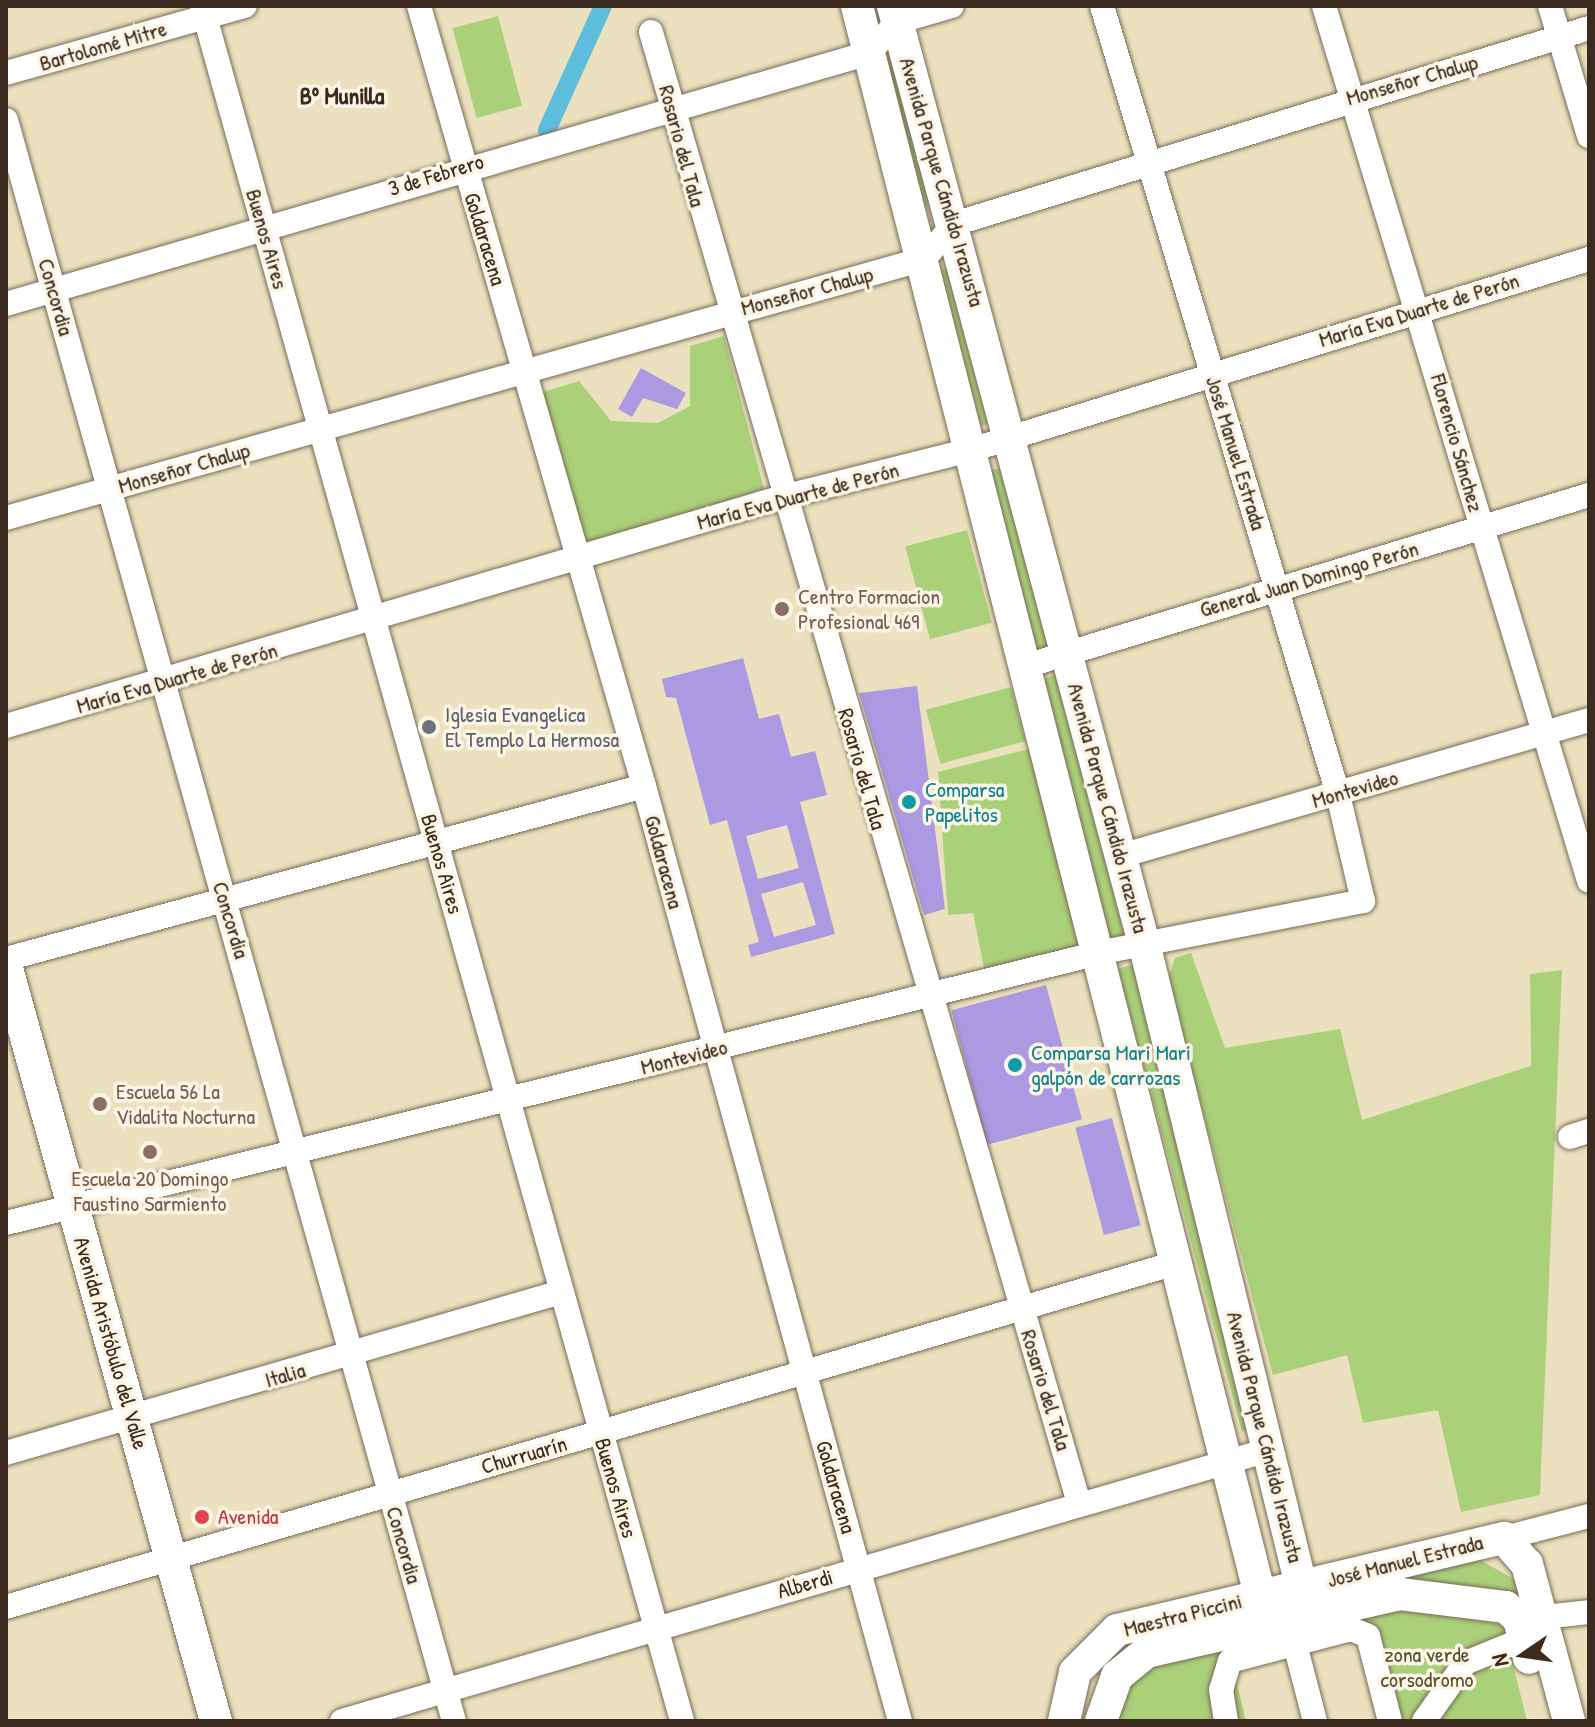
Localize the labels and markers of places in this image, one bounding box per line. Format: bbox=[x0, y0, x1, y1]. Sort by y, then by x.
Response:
place label: Centro Formacion Profesional 469 bbox=[798, 583, 940, 634]
marker: Centro Formacion Profesional 469 bbox=[773, 600, 791, 618]
place label: Iglesia Evangelica El Templo La Hermosa bbox=[445, 701, 619, 752]
marker: Iglesia Evangelica El Templo La Hermosa bbox=[420, 718, 438, 736]
place label: Comparsa Papelitos bbox=[925, 776, 1004, 828]
marker: Comparsa Papelitos bbox=[900, 793, 918, 811]
place label: Comparsa Mari Mari galpón de carrozas bbox=[1031, 1039, 1191, 1090]
marker: Comparsa Mari Mari galpón de carrozas bbox=[1006, 1056, 1024, 1074]
place label: Escuela 56 La Vidalita Nocturna bbox=[116, 1078, 255, 1130]
marker: Escuela 56 La Vidalita Nocturna bbox=[91, 1095, 109, 1113]
marker: Escuela 20 Domingo Faustino Sarmiento bbox=[141, 1143, 159, 1161]
place label: Escuela 20 Domingo Faustino Sarmiento bbox=[72, 1165, 228, 1216]
place label: Avenida bbox=[218, 1504, 278, 1530]
marker: Avenida bbox=[193, 1508, 211, 1526]

